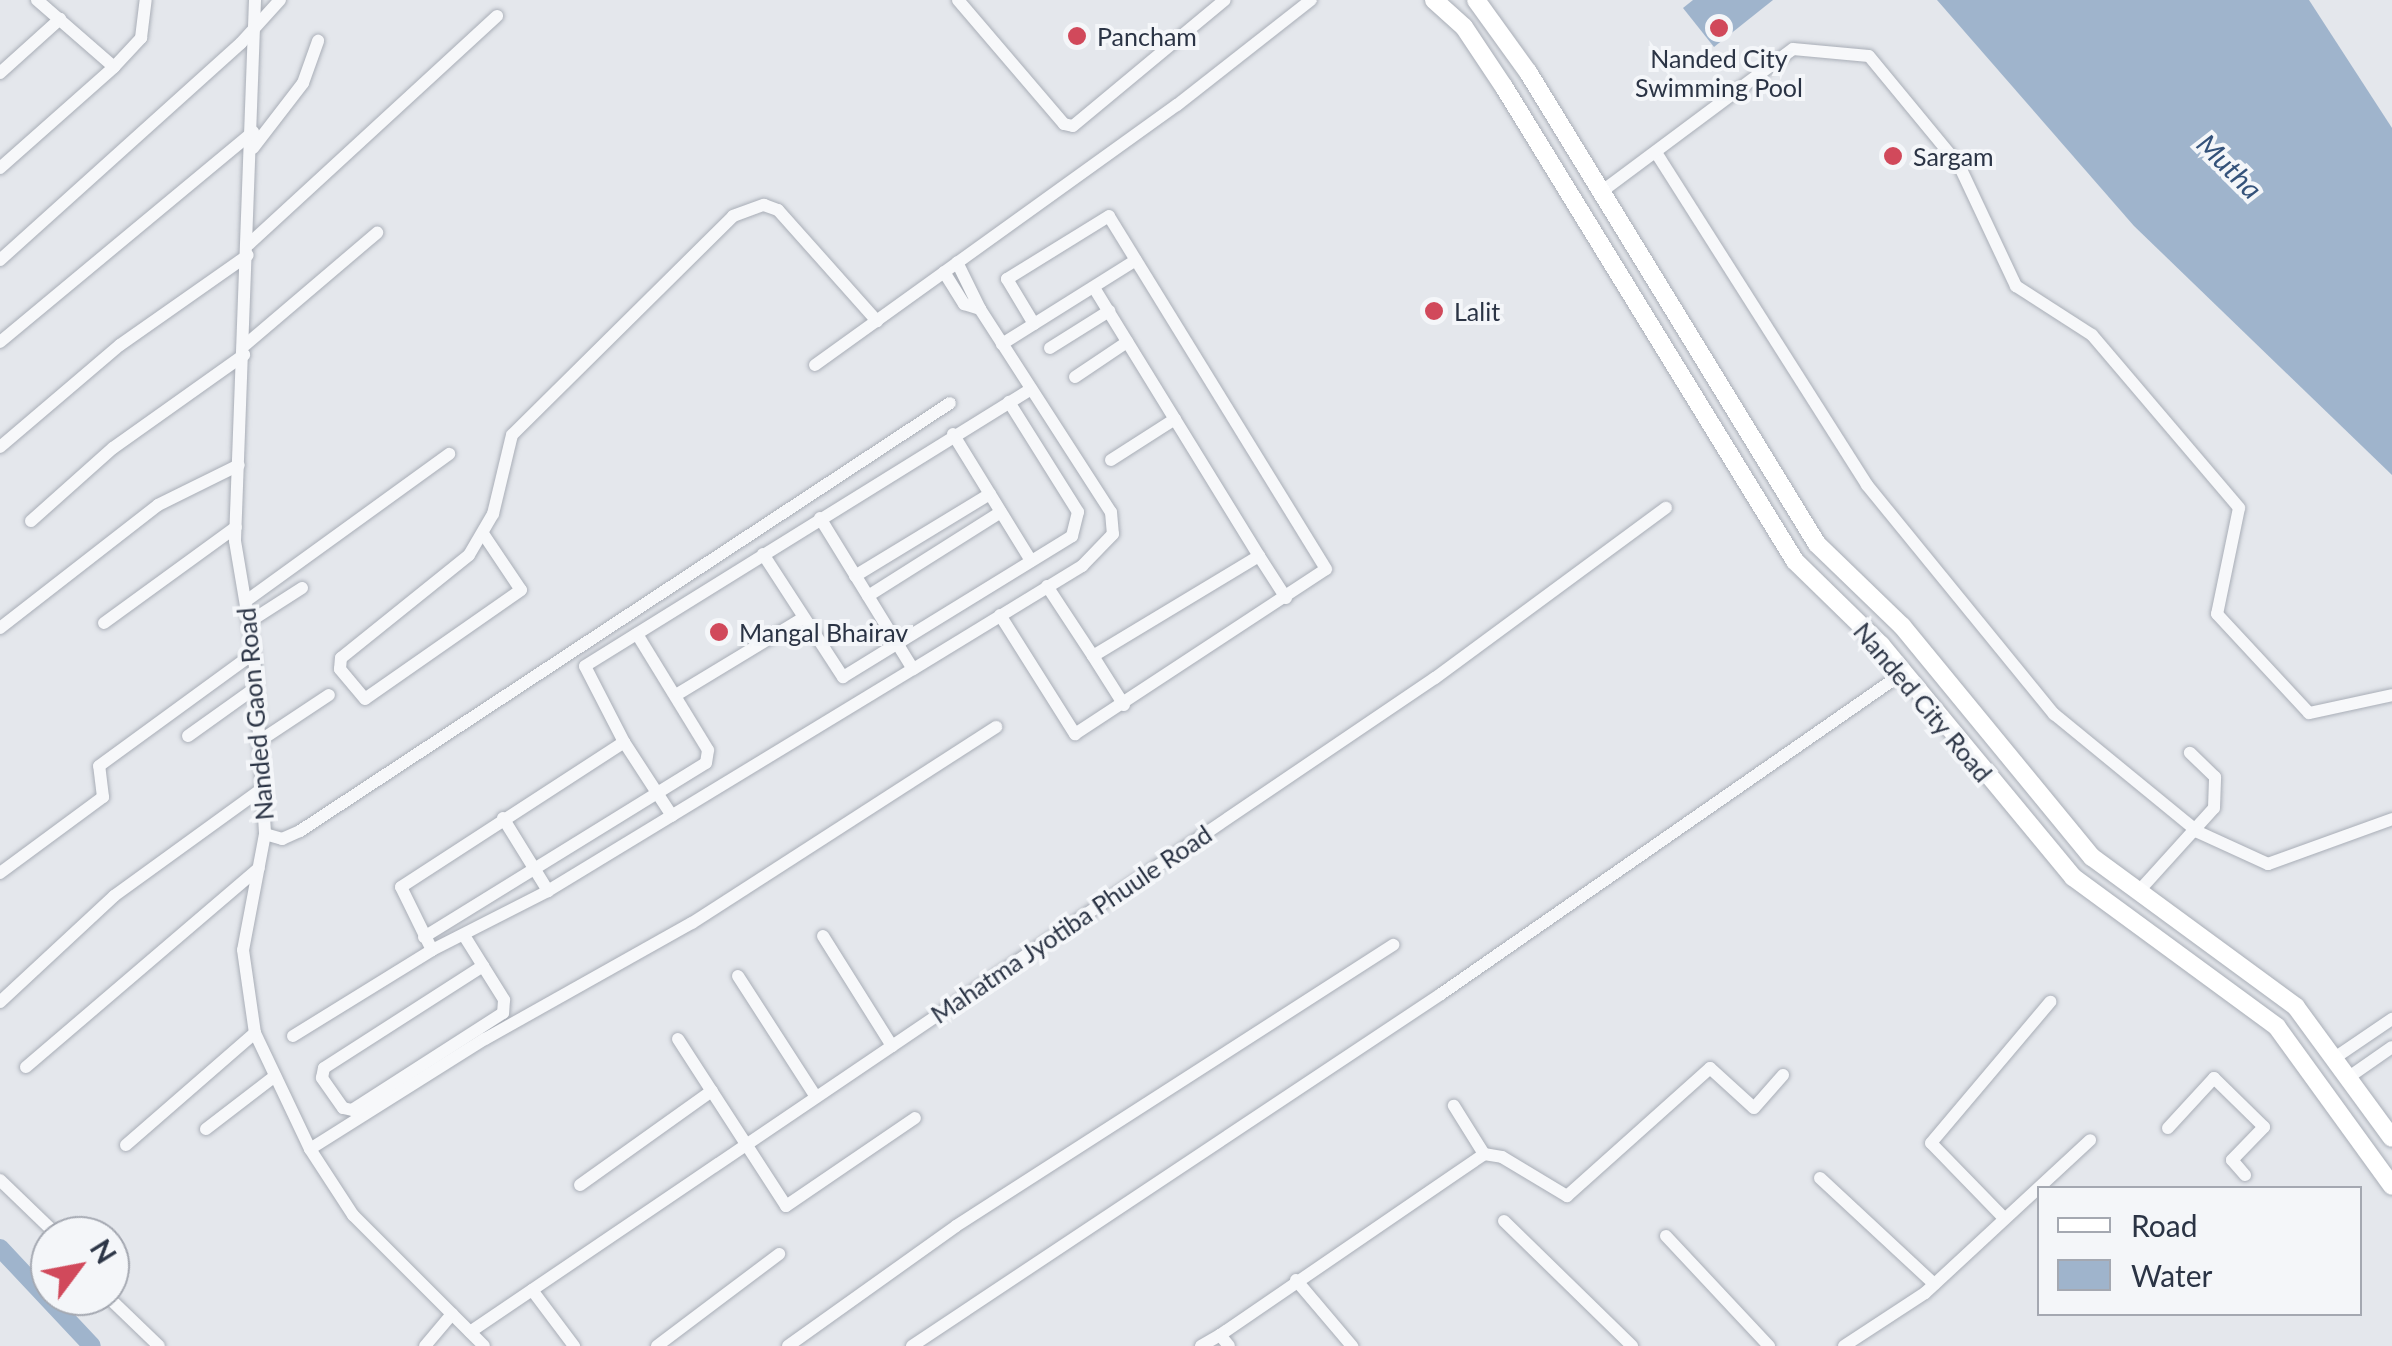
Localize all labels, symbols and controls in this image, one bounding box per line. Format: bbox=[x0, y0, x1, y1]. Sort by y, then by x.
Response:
marker: Nanded City Swimming Pool bbox=[1708, 17, 1730, 39]
place label: Pancham bbox=[1097, 21, 1197, 51]
marker: Pancham bbox=[1066, 25, 1088, 47]
place label: Nanded City Swimming Pool bbox=[1635, 44, 1803, 103]
water label: Mutha bbox=[2191, 127, 2269, 205]
place label: Sargam bbox=[1913, 141, 1994, 171]
marker: Sargam bbox=[1882, 145, 1904, 167]
place label: Lalit bbox=[1454, 296, 1500, 326]
marker: Lalit bbox=[1423, 300, 1445, 322]
street label: Nanded Gaon Road bbox=[231, 606, 279, 822]
street label: Nanded City Road bbox=[1848, 616, 1998, 788]
place label: Mangal Bhairav bbox=[739, 617, 908, 647]
marker: Mangal Bhairav bbox=[708, 621, 730, 643]
street label: Mahatma Jyotiba Phuule Road bbox=[925, 819, 1217, 1029]
legend bbox=[2037, 1186, 2362, 1316]
text: Road bbox=[2131, 1207, 2198, 1243]
north arrow bbox=[30, 1216, 130, 1316]
text: N bbox=[84, 1233, 124, 1269]
text: Water bbox=[2131, 1257, 2213, 1293]

